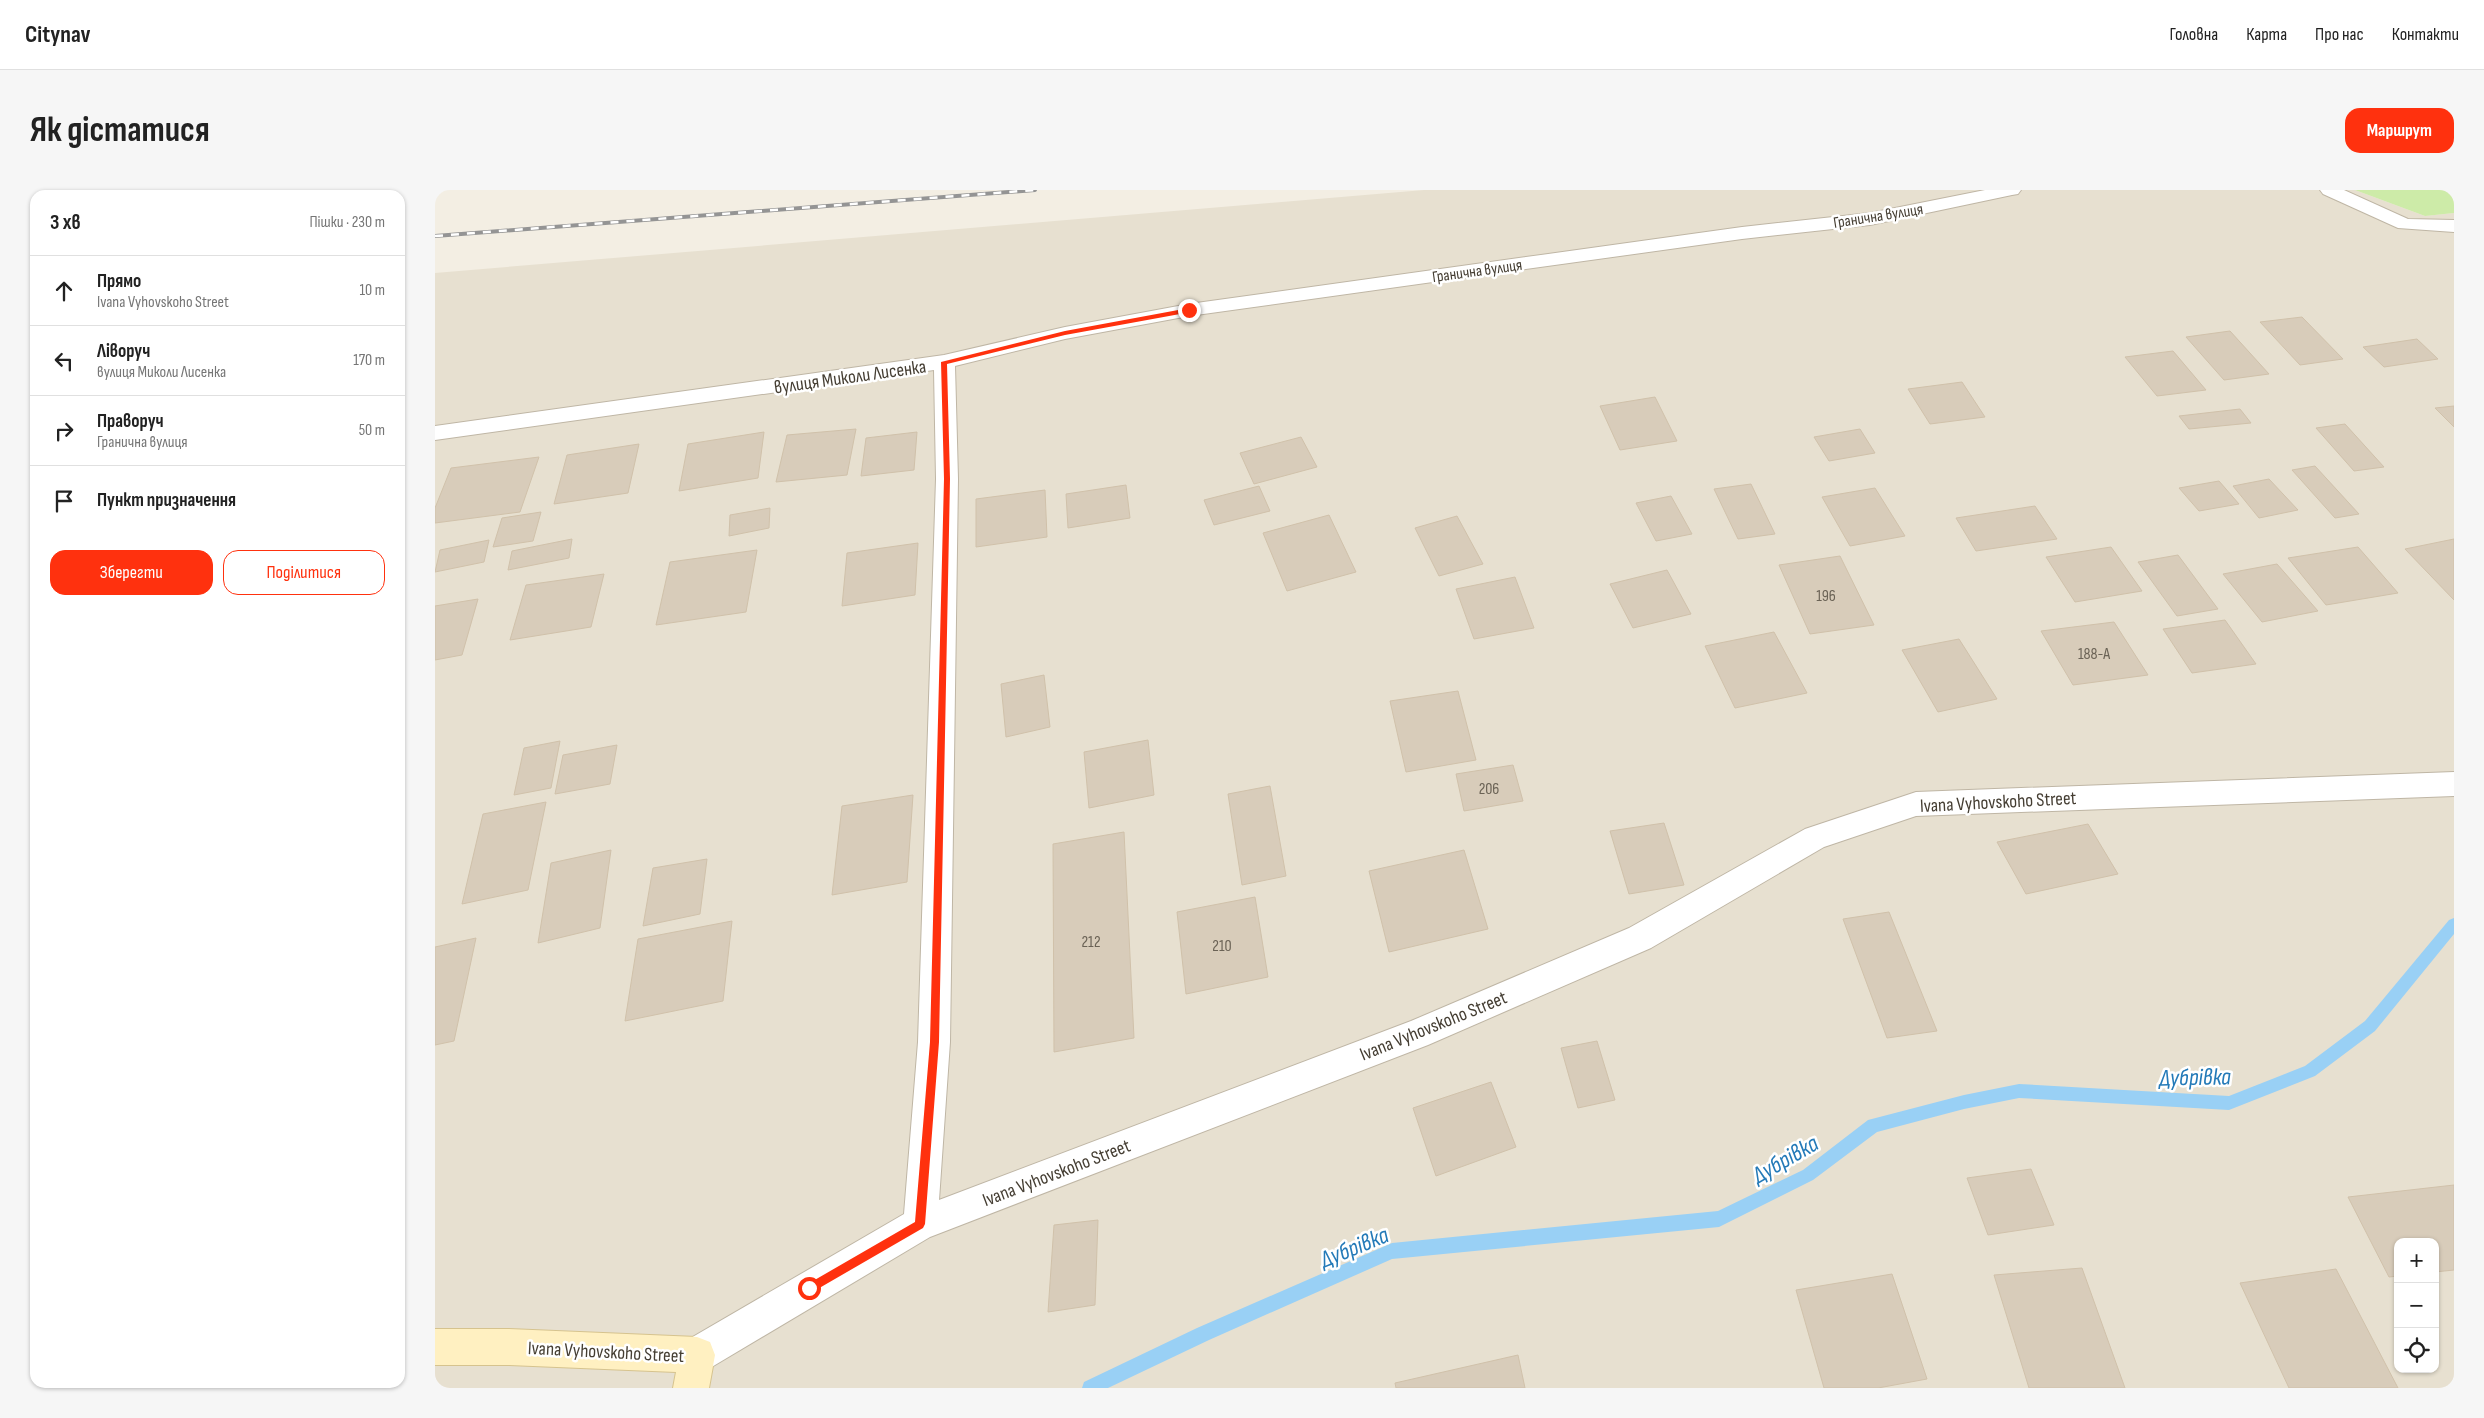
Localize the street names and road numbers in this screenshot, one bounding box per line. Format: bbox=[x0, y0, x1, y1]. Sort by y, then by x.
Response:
street label: Гранична вулиця bbox=[1832, 200, 1924, 233]
street label: Гранична вулиця bbox=[1431, 256, 1523, 287]
street label: вулиця Миколи Лисенка bbox=[773, 355, 928, 400]
street label: Ivana Vyhovskoho Street bbox=[1919, 787, 2077, 818]
street label: Ivana Vyhovskoho Street bbox=[1357, 986, 1511, 1066]
street label: Ivana Vyhovskoho Street bbox=[979, 1135, 1134, 1212]
street label: Ivana Vyhovskoho Street bbox=[527, 1337, 685, 1368]

